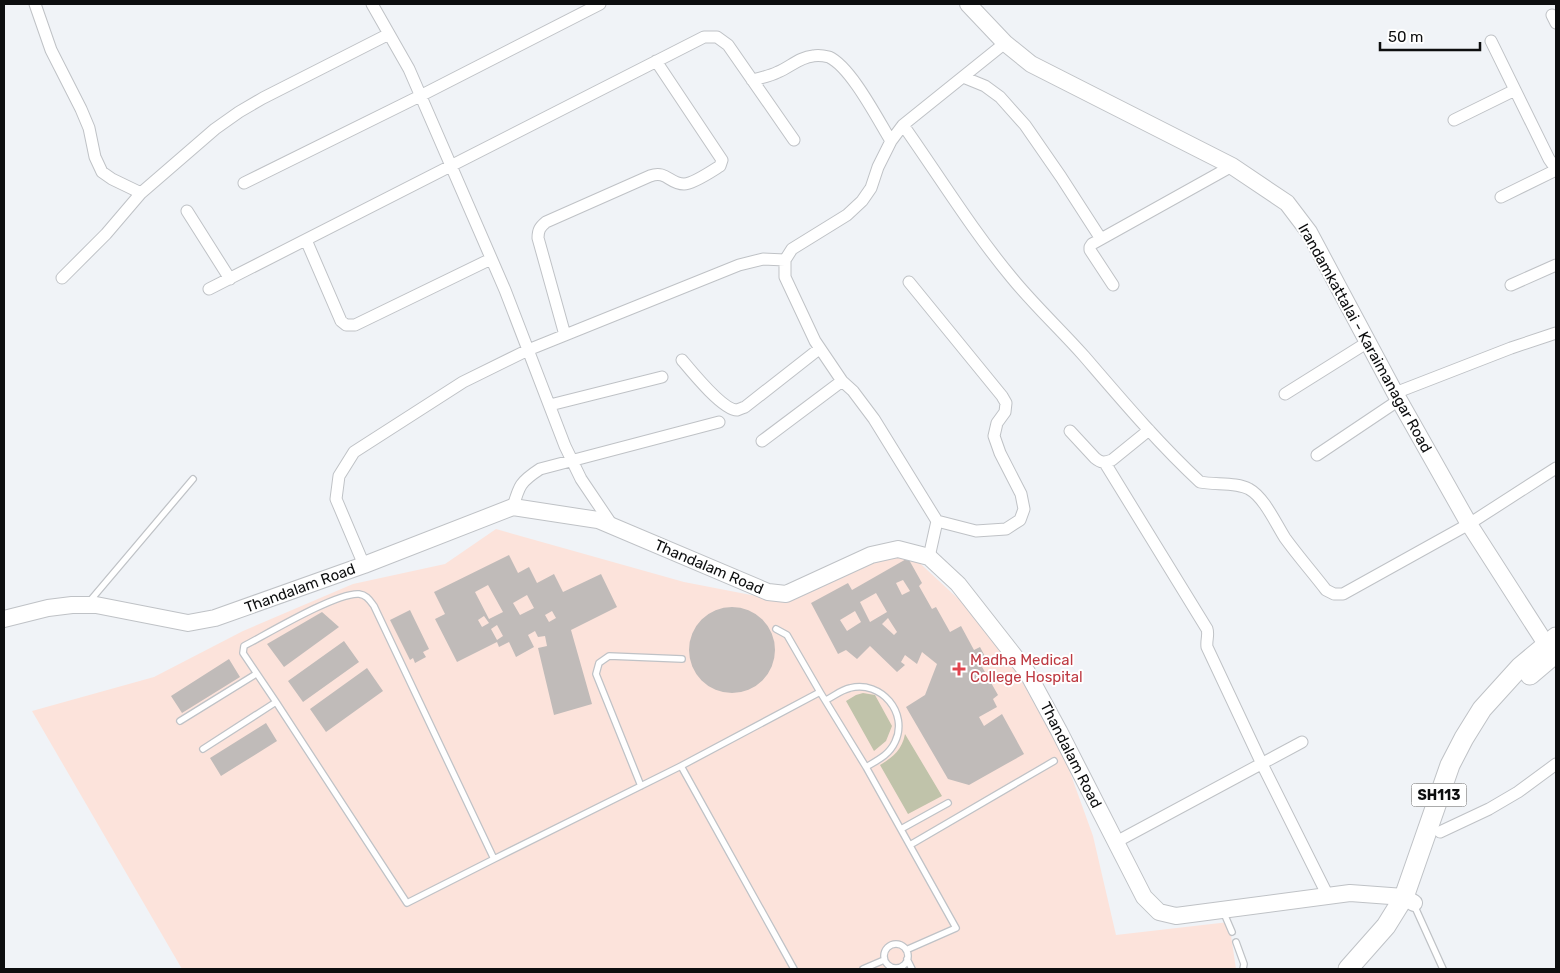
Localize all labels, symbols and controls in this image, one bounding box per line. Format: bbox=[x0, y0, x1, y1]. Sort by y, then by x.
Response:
scale bar bbox=[1380, 20, 1480, 52]
text: 50 m bbox=[1388, 28, 1423, 46]
street label: Irandamkattalai - Karaimanagar Road bbox=[1294, 220, 1436, 456]
street label: Thandalam Road bbox=[652, 536, 766, 598]
street label: Thandalam Road bbox=[242, 560, 358, 616]
place label: Madha Medical College Hospital bbox=[970, 651, 1083, 686]
marker: Madha Medical College Hospital bbox=[952, 662, 966, 676]
street label: Thandalam Road bbox=[1037, 699, 1105, 811]
road number: SH113 bbox=[1412, 784, 1466, 806]

